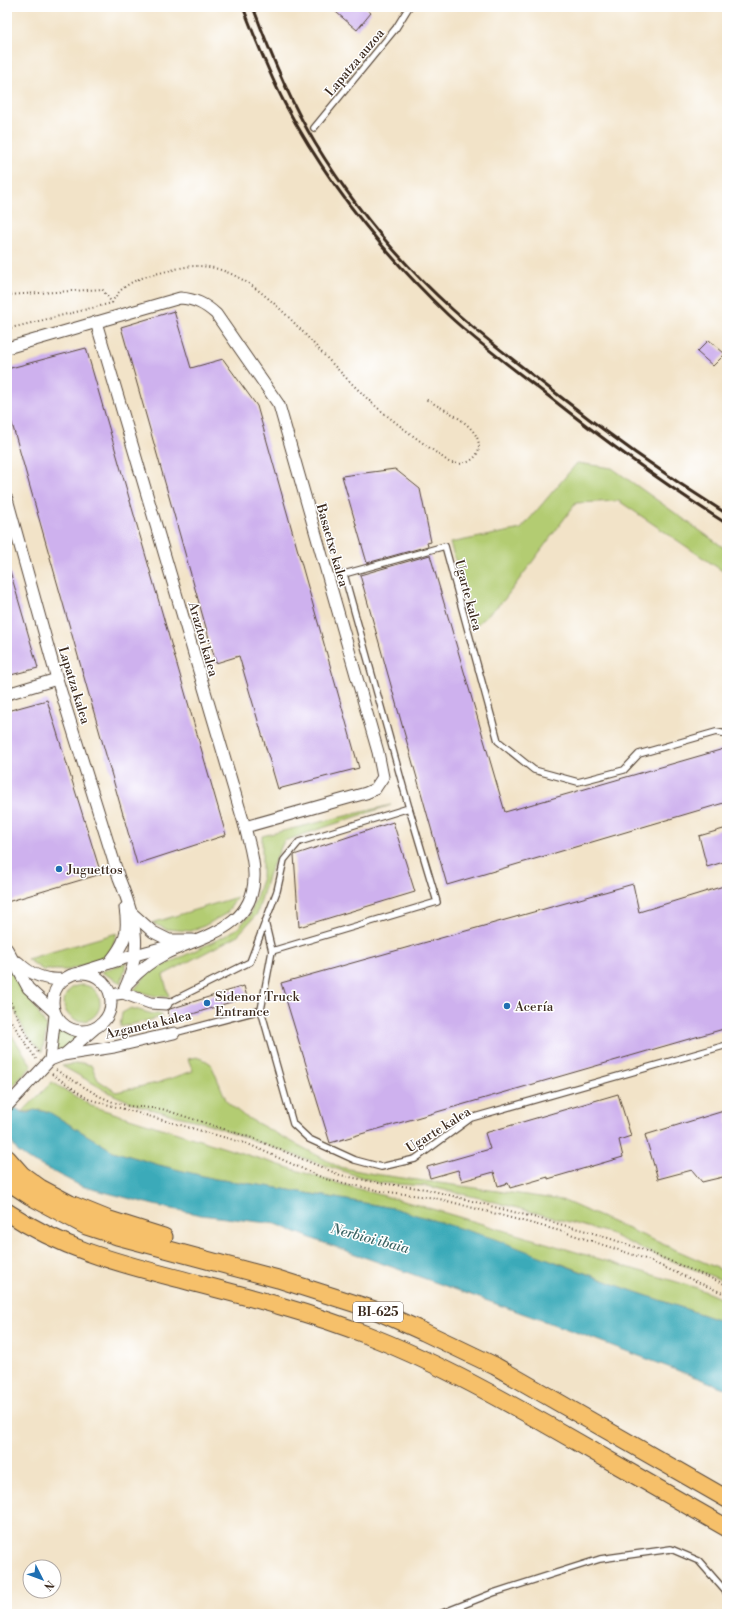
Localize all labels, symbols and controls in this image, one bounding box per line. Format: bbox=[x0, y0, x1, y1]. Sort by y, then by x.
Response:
street label: Lapatza auzoa bbox=[322, 25, 388, 100]
street label: Basaetxe kalea bbox=[312, 501, 352, 589]
street label: Ugarte kalea bbox=[451, 558, 485, 633]
street label: Araztoi kalea bbox=[184, 599, 221, 679]
street label: Lapatza kalea bbox=[55, 645, 94, 726]
place label: Juguettos bbox=[66, 862, 123, 878]
marker: Juguettos bbox=[54, 864, 64, 874]
place label: Sidenor Truck Entrance bbox=[215, 989, 301, 1020]
marker: Sidenor Truck Entrance bbox=[202, 998, 212, 1008]
place label: Acería bbox=[514, 999, 554, 1015]
marker: Acería bbox=[502, 1001, 512, 1011]
street label: Azganeta kalea bbox=[103, 1007, 193, 1043]
street label: Ugarte kalea bbox=[403, 1103, 474, 1156]
water label: Nerbioi ibaia bbox=[328, 1220, 411, 1258]
road number: BI-625 bbox=[353, 1302, 403, 1322]
north arrow bbox=[22, 1559, 62, 1599]
text: N bbox=[40, 1577, 57, 1593]

